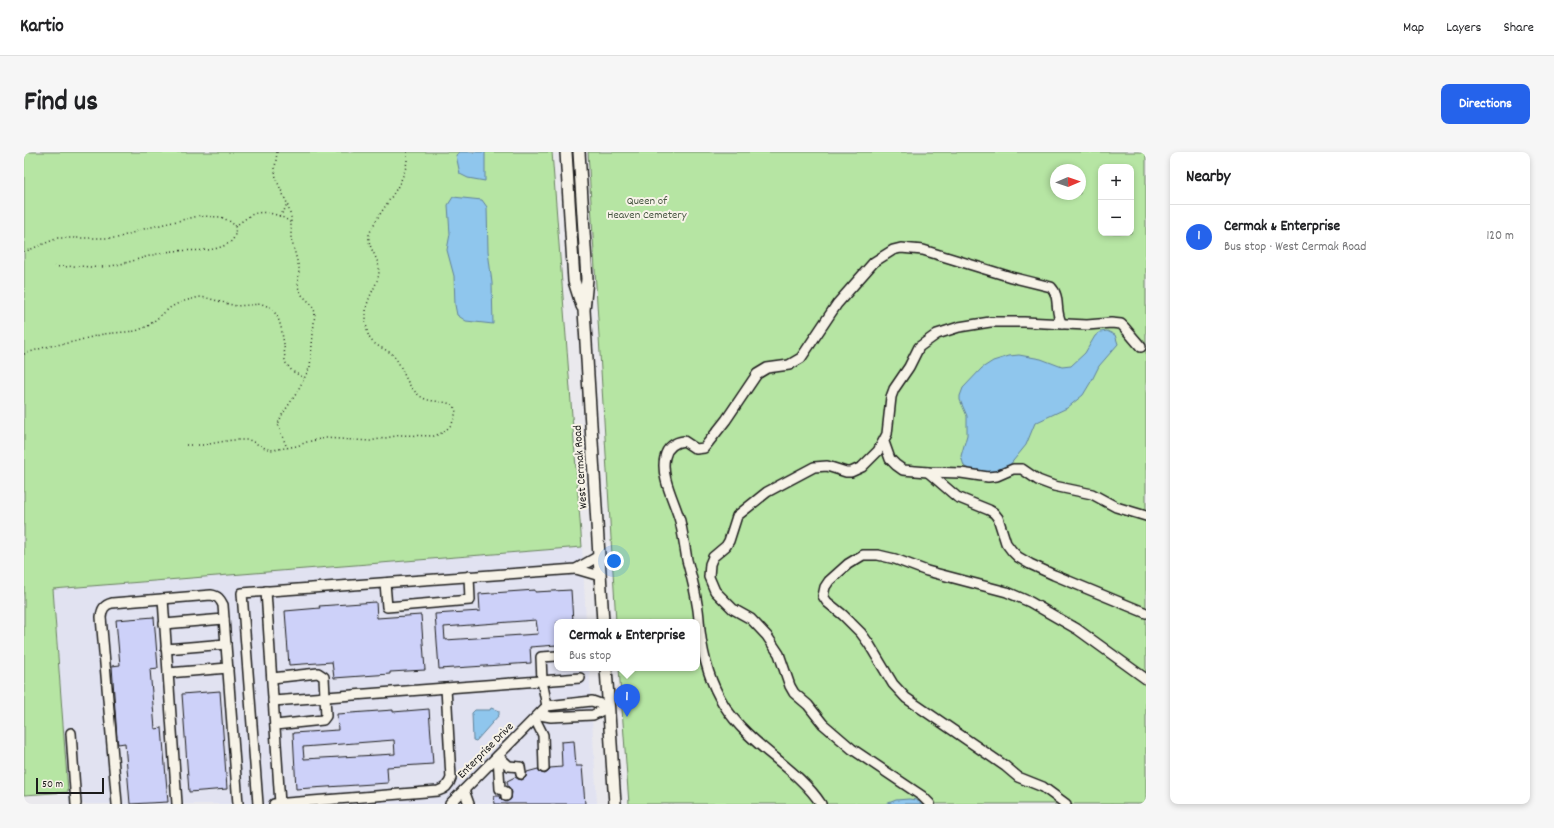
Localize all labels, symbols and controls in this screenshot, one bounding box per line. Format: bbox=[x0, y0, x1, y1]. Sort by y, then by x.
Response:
text: Kartio bbox=[20, 14, 64, 41]
text: Map bbox=[1403, 18, 1424, 38]
text: Layers bbox=[1446, 18, 1481, 38]
text: Share bbox=[1503, 18, 1534, 38]
text: Find us bbox=[24, 84, 98, 124]
button: Directions bbox=[1441, 84, 1530, 124]
north arrow bbox=[1050, 164, 1086, 200]
map controls bbox=[1098, 164, 1134, 236]
button: + bbox=[1098, 164, 1134, 200]
text: Nearby bbox=[1186, 166, 1230, 190]
park label: Queen of Heaven Cemetery bbox=[607, 193, 688, 224]
button: − bbox=[1098, 200, 1134, 236]
text: Cermak & Enterprise bbox=[1224, 216, 1340, 238]
text: 1 bbox=[1198, 227, 1200, 246]
text: 120 m bbox=[1486, 227, 1514, 246]
text: Bus stop · West Cermak Road bbox=[1224, 238, 1366, 257]
street label: West Cermak Road bbox=[570, 424, 592, 510]
your location bbox=[604, 551, 624, 571]
popup bbox=[554, 619, 700, 671]
text: Cermak & Enterprise bbox=[569, 625, 685, 647]
text: Bus stop bbox=[569, 647, 611, 666]
pin: 1 bbox=[614, 684, 640, 717]
street label: Enterprise Drive bbox=[454, 719, 518, 783]
scale bar bbox=[36, 776, 104, 795]
text: 50 m bbox=[42, 777, 63, 793]

